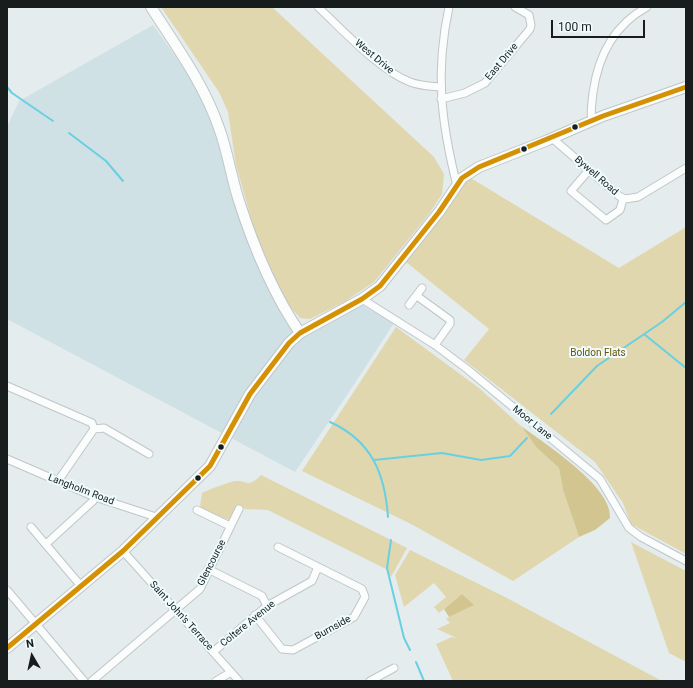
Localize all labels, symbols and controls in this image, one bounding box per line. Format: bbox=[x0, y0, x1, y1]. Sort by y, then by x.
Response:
scale bar bbox=[553, 12, 647, 38]
text: 100 m bbox=[558, 20, 592, 34]
street label: West Drive bbox=[352, 37, 396, 77]
street label: East Drive bbox=[483, 41, 521, 83]
unlabelled marker bbox=[570, 122, 580, 132]
unlabelled marker bbox=[519, 144, 529, 154]
street label: Bywell Road bbox=[572, 154, 620, 198]
park label: Boldon Flats bbox=[570, 347, 626, 359]
street label: Moor Lane bbox=[510, 403, 554, 443]
unlabelled marker bbox=[216, 442, 226, 452]
street label: Langholm Road bbox=[46, 472, 116, 508]
unlabelled marker bbox=[193, 473, 203, 483]
street label: Glencourse bbox=[195, 538, 229, 588]
street label: Saint John's Terrace bbox=[147, 579, 215, 653]
street label: Coltere Avenue bbox=[218, 598, 278, 650]
street label: Burnside bbox=[313, 613, 353, 643]
north arrow bbox=[12, 636, 52, 676]
text: N bbox=[25, 637, 35, 651]

